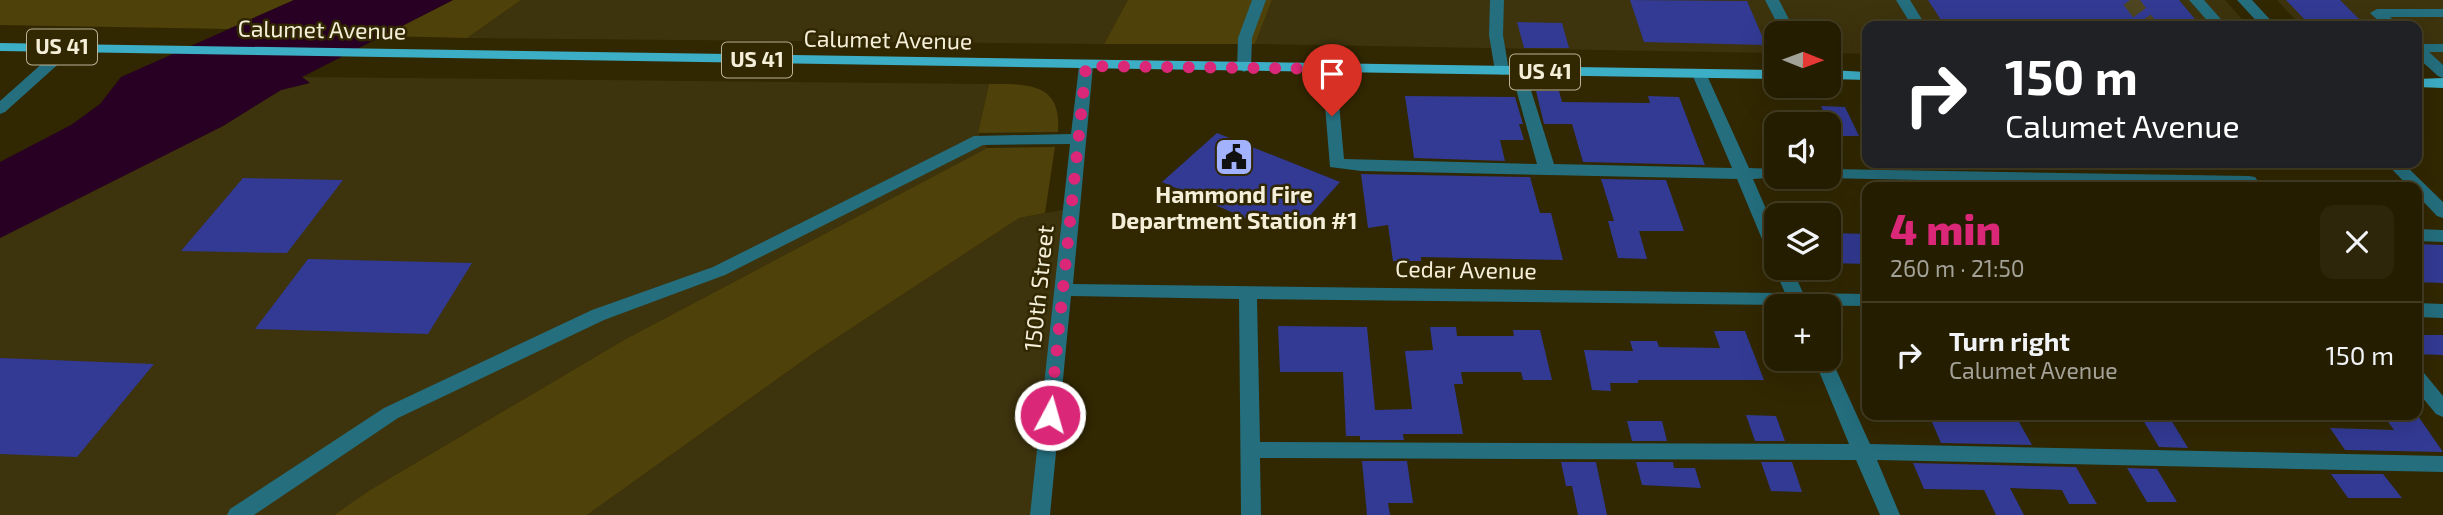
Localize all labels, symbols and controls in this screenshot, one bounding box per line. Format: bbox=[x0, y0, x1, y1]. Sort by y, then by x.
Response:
street label: Calumet Avenue bbox=[237, 14, 407, 44]
north arrow bbox=[1764, 21, 1841, 98]
map controls bbox=[1764, 21, 1841, 371]
street label: Calumet Avenue bbox=[803, 24, 973, 54]
road number: US 41 bbox=[27, 30, 97, 64]
road number: US 41 bbox=[722, 42, 792, 78]
pin bbox=[1302, 44, 1362, 116]
text: 150 m bbox=[2005, 46, 2138, 105]
icon: right bbox=[1890, 49, 1981, 140]
icon: arrive bbox=[1313, 55, 1351, 93]
road number: US 41 bbox=[1510, 55, 1580, 90]
text: Calumet Avenue bbox=[2005, 106, 2240, 144]
button: sound bbox=[1764, 112, 1841, 189]
public building icon: Hammond Fire Department Station #1 bbox=[1213, 136, 1255, 178]
place label: Hammond Fire Department Station #1 bbox=[1111, 180, 1357, 234]
button: layers bbox=[1764, 203, 1841, 280]
text: 4 min bbox=[1890, 203, 2001, 253]
button: close bbox=[2320, 205, 2394, 279]
street label: 150th Street bbox=[1017, 223, 1059, 352]
street label: Cedar Avenue bbox=[1395, 254, 1537, 284]
text: 260 m · 21:50 bbox=[1890, 254, 2025, 282]
button: + bbox=[1764, 294, 1841, 371]
text: Turn right bbox=[1949, 325, 2070, 356]
icon: right bbox=[1890, 336, 1928, 374]
text: 150 m bbox=[2325, 339, 2394, 370]
text: Calumet Avenue bbox=[1949, 356, 2118, 384]
position arrow bbox=[1013, 378, 1087, 452]

